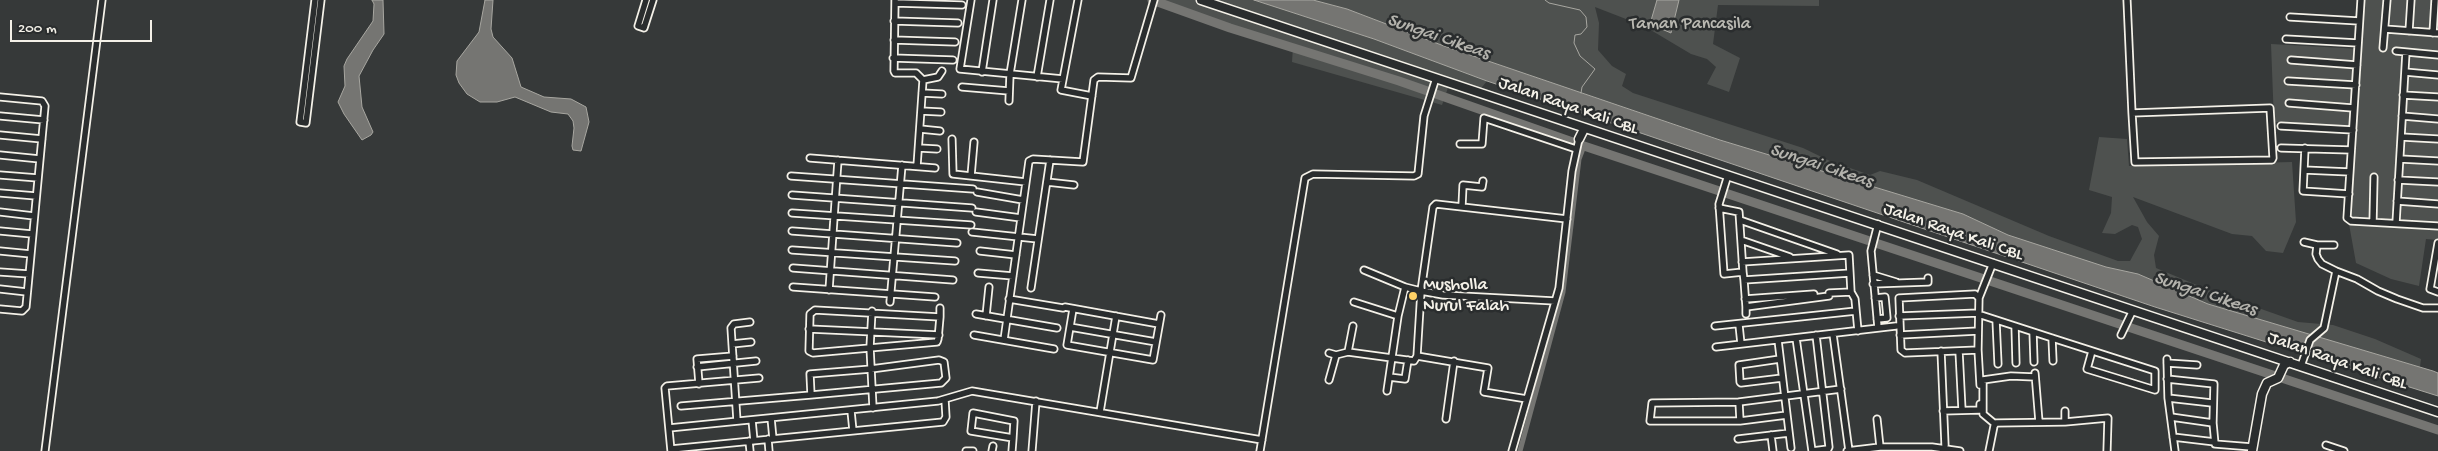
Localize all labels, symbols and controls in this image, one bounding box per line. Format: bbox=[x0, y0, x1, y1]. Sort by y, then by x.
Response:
scale bar bbox=[12, 10, 155, 42]
water label: Sungai Cikeas bbox=[1384, 10, 1492, 66]
park label: Taman Pancasila bbox=[1629, 14, 1751, 36]
text: 200 m bbox=[18, 20, 57, 38]
street label: Jalan Raya Kali CBL bbox=[1495, 73, 1641, 141]
water label: Sungai Cikeas bbox=[1767, 140, 1875, 194]
street label: Jalan Raya Kali CBL bbox=[1880, 199, 2026, 267]
water label: Sungai Cikeas bbox=[2151, 268, 2259, 322]
place label: Musholla Nurul Falah bbox=[1423, 275, 1509, 318]
marker: Musholla Nurul Falah bbox=[1407, 290, 1419, 302]
street label: Jalan Raya Kali CBL bbox=[2264, 328, 2410, 396]

